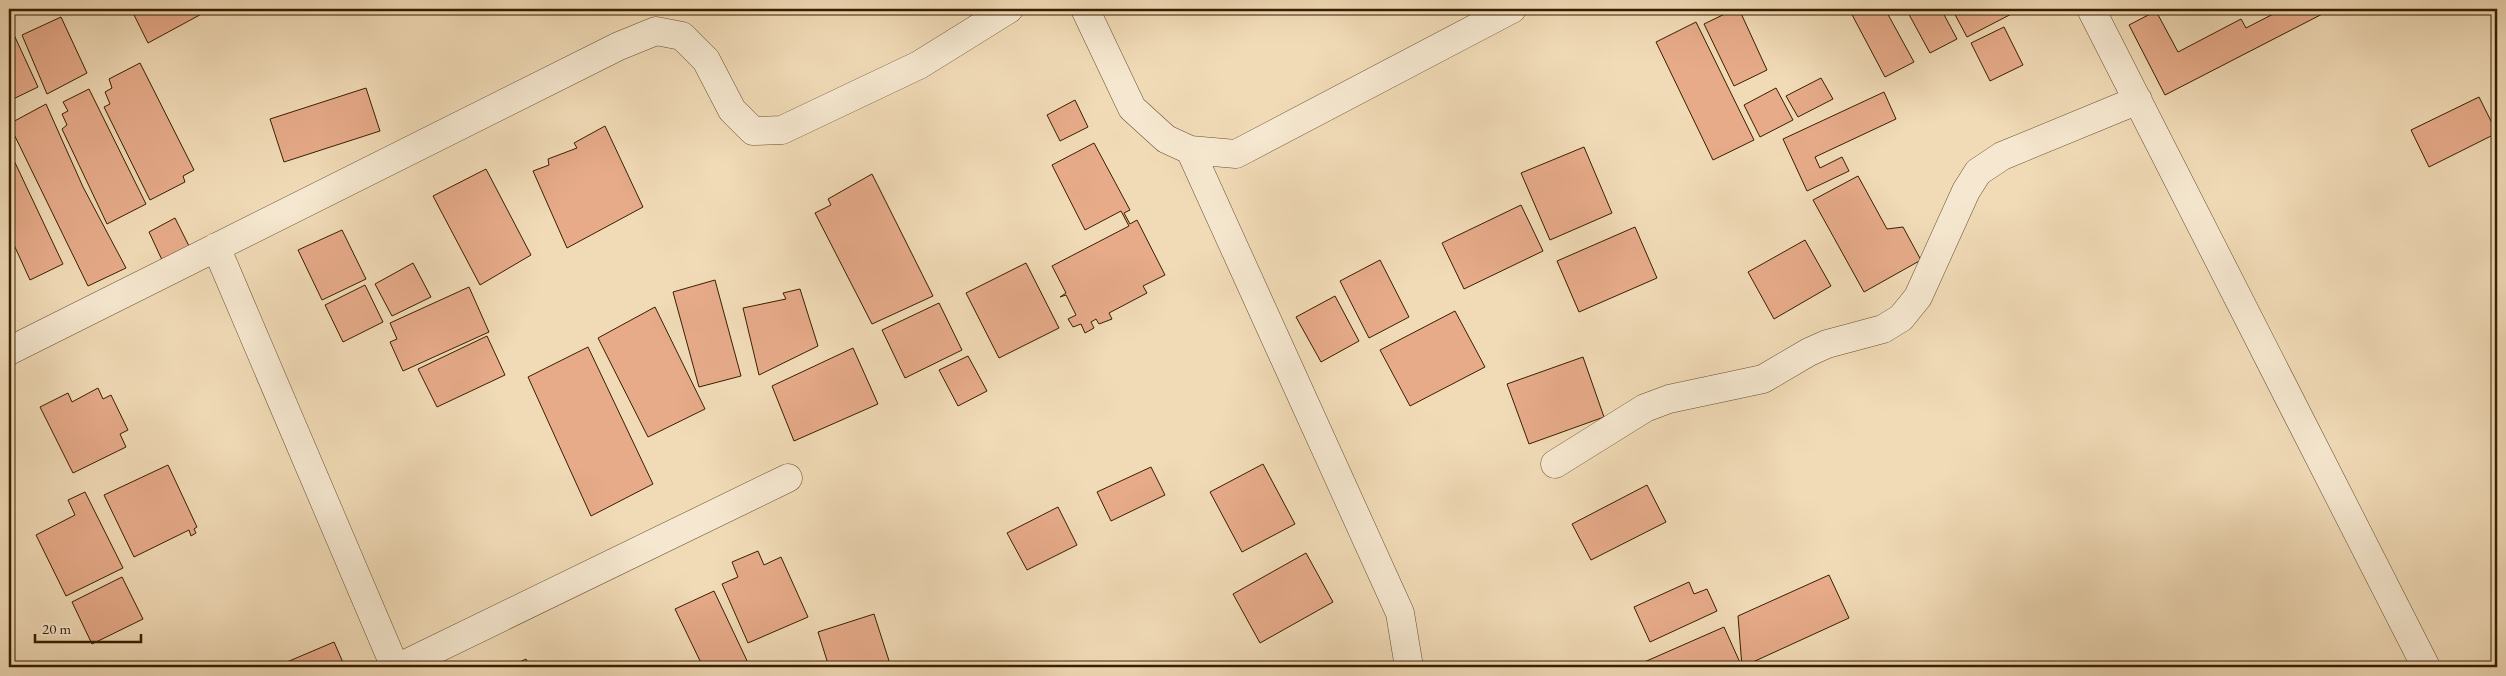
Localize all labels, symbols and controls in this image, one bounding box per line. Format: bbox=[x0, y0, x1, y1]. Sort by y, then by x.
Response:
scale bar bbox=[35, 611, 141, 643]
text: 20 m bbox=[42, 619, 71, 638]

